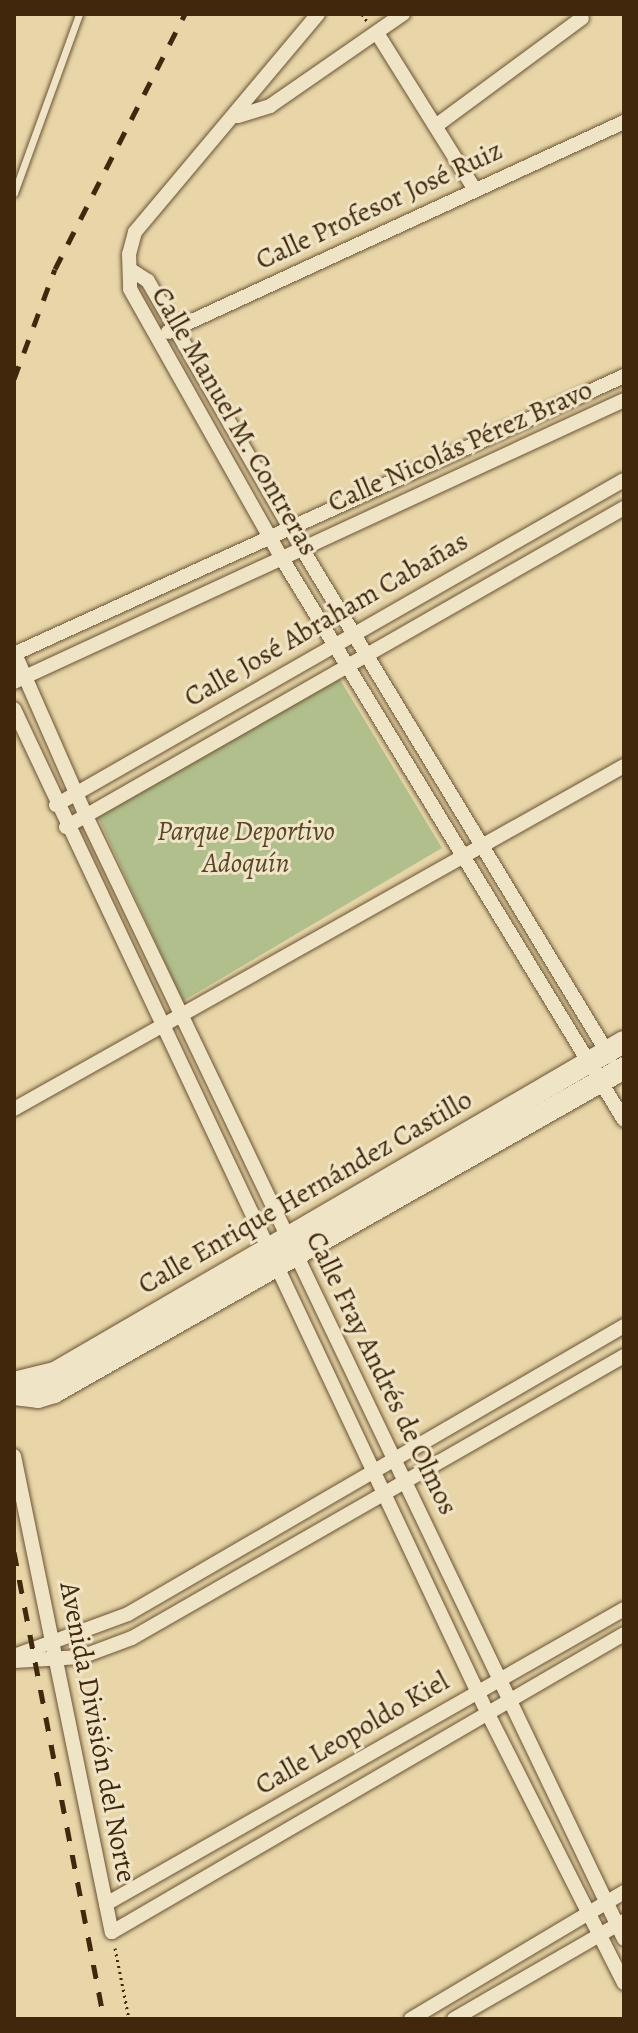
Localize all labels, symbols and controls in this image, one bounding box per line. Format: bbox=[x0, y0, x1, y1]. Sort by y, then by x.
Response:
street label: Calle Profesor José Ruiz bbox=[250, 133, 508, 277]
street label: Calle Manuel M. Contreras bbox=[144, 280, 326, 562]
street label: Calle Nicolás Pérez Bravo bbox=[323, 373, 597, 519]
street label: Calle José Abraham Cabañas bbox=[178, 524, 474, 714]
park label: Parque Deportivo Adoquín bbox=[157, 814, 335, 880]
street label: Calle Enrique Hernández Castillo bbox=[132, 1082, 478, 1302]
street label: Calle Fray Andrés de Olmos bbox=[299, 1226, 465, 1520]
street label: Avenida División del Norte bbox=[52, 1579, 144, 1885]
street label: Calle Leopoldo Kiel bbox=[249, 1664, 455, 1802]

